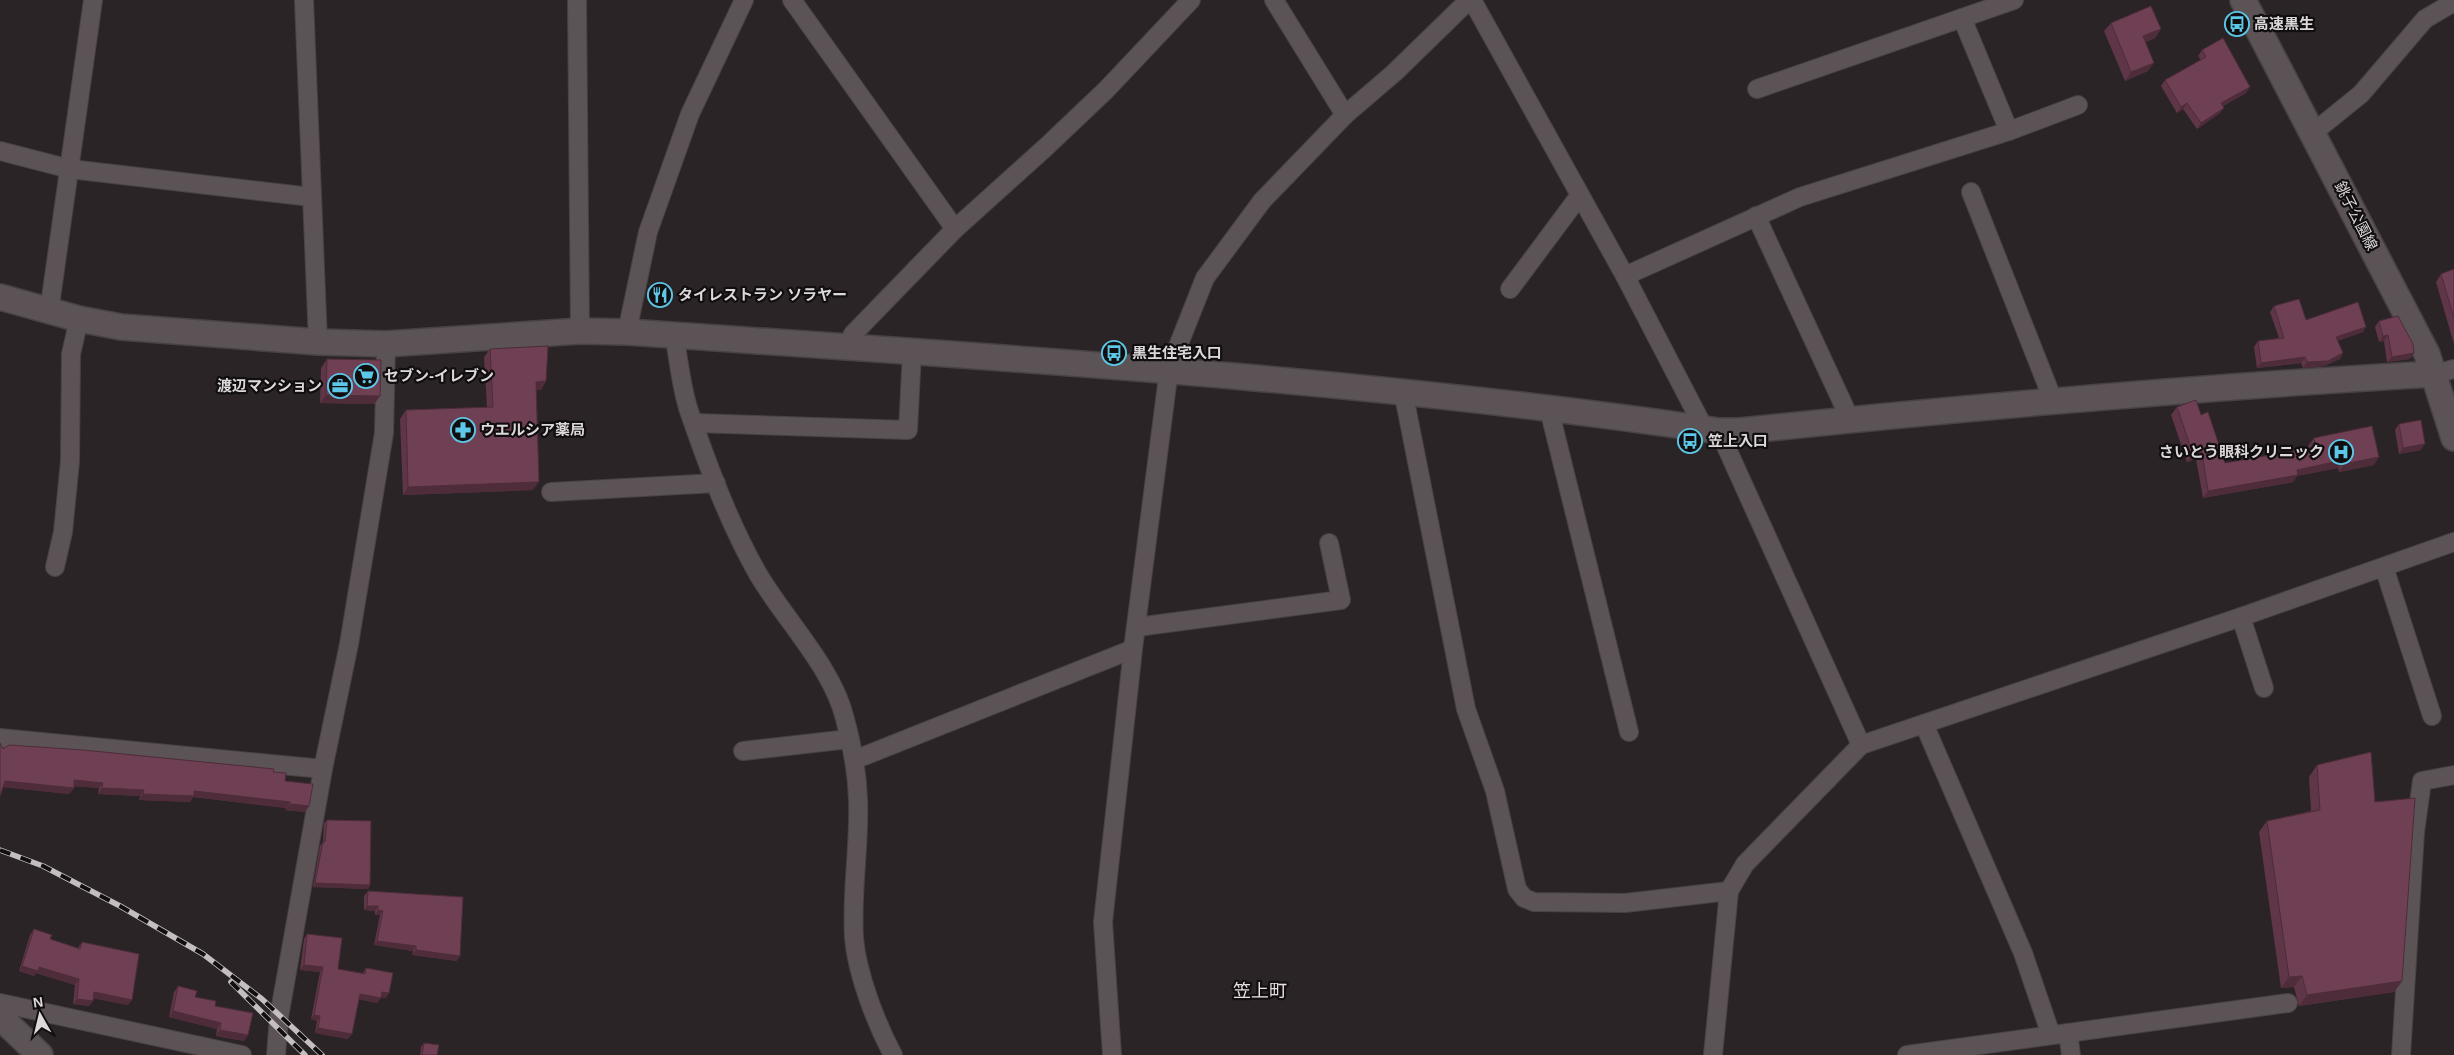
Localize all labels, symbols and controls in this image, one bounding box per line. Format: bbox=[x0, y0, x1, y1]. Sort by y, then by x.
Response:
bus stop icon: 高速黒生 bbox=[2224, 11, 2250, 37]
place label: 高速黒生 bbox=[2254, 15, 2314, 32]
street label: 銚子公園線 bbox=[2332, 178, 2381, 253]
restaurant icon: タイレストラン ソラヤー bbox=[647, 282, 673, 308]
place label: タイレストラン ソラヤー bbox=[678, 286, 847, 303]
bus stop icon: 黒生住宅入口 bbox=[1101, 340, 1127, 366]
place label: 黒生住宅入口 bbox=[1132, 344, 1222, 361]
supermarket icon: セブン-イレブン bbox=[353, 363, 379, 389]
place label: セブン-イレブン bbox=[384, 367, 494, 384]
office icon: 渡辺マンション bbox=[327, 373, 353, 399]
place label: 渡辺マンション bbox=[217, 377, 322, 394]
pharmacy icon: ウエルシア薬局 bbox=[450, 417, 476, 443]
place label: ウエルシア薬局 bbox=[480, 421, 585, 438]
bus stop icon: 笠上入口 bbox=[1677, 428, 1703, 454]
place label: 笠上入口 bbox=[1708, 432, 1768, 449]
hospital icon: さいとう眼科クリニック bbox=[2328, 439, 2354, 465]
place label: さいとう眼科クリニック bbox=[2159, 443, 2324, 460]
district label: 笠上町 bbox=[1233, 981, 1287, 1001]
north arrow bbox=[15, 990, 65, 1040]
text: N bbox=[32, 993, 44, 1011]

